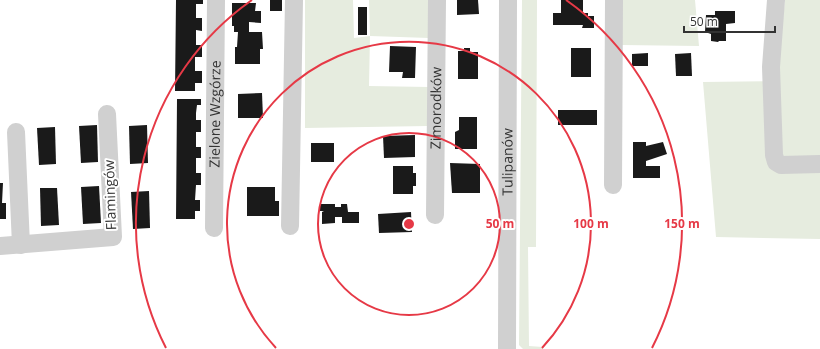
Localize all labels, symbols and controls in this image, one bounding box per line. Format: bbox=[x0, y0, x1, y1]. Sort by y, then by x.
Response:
scale bar bbox=[684, 8, 775, 34]
text: 50 m bbox=[690, 13, 718, 30]
street label: Zielone Wzgórze bbox=[205, 60, 224, 168]
street label: Zimorodków bbox=[426, 67, 445, 149]
street label: Tulipanów bbox=[497, 128, 517, 196]
street label: Flamingów bbox=[99, 159, 120, 231]
text: 50 m bbox=[486, 215, 514, 232]
text: 100 m bbox=[573, 215, 609, 232]
text: 150 m bbox=[664, 215, 700, 232]
centre of rings bbox=[402, 217, 416, 231]

